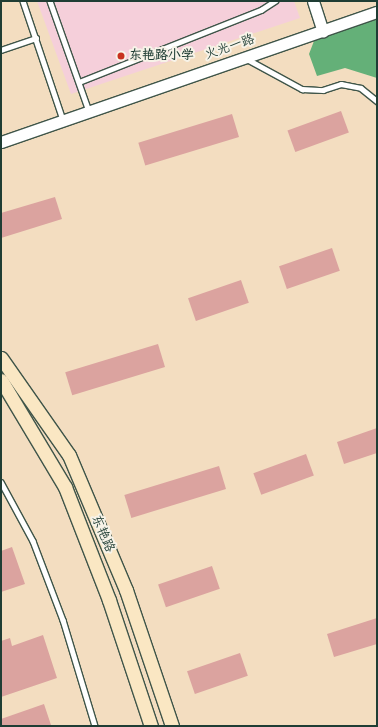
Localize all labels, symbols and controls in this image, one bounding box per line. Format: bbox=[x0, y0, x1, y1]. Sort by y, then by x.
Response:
street label: 火光一路 bbox=[203, 32, 257, 64]
place label: 东艳路小学 bbox=[129, 48, 194, 64]
marker: 东艳路小学 bbox=[116, 51, 126, 61]
street label: 东艳路 bbox=[87, 513, 117, 555]

